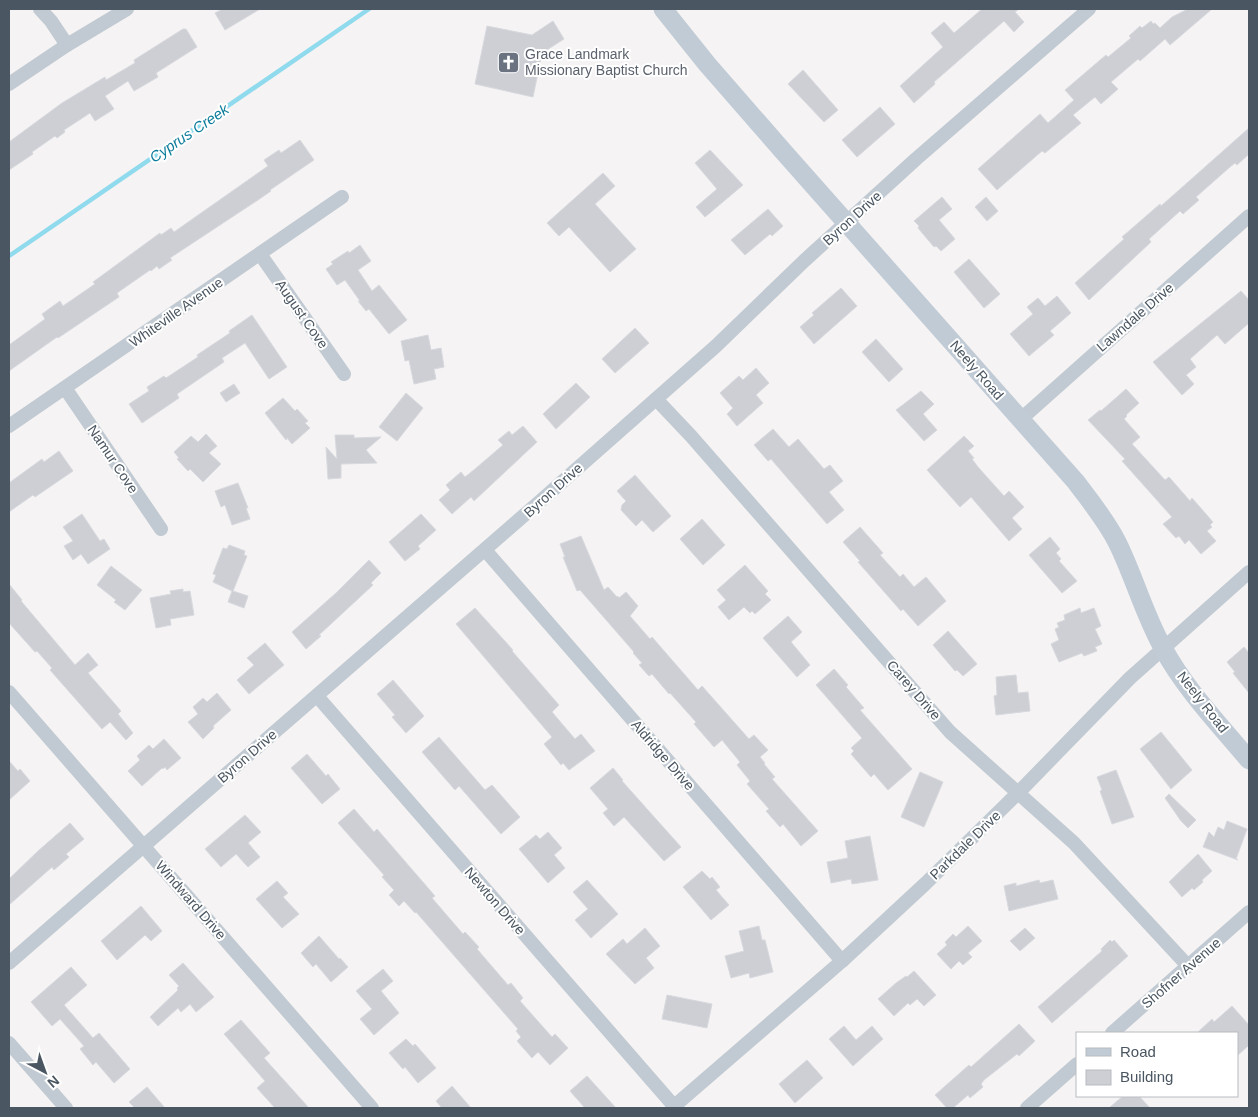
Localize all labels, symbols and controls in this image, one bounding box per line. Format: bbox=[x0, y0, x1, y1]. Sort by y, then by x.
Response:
place label: Grace Landmark Missionary Baptist Church bbox=[525, 46, 688, 78]
church icon: Grace Landmark Missionary Baptist Church bbox=[497, 50, 521, 74]
water label: Cyprus Creek bbox=[146, 99, 233, 166]
street label: Byron Drive bbox=[819, 187, 885, 248]
street label: Whiteville Avenue bbox=[126, 274, 226, 350]
street label: August Cove bbox=[272, 277, 332, 352]
street label: Lawndale Drive bbox=[1093, 279, 1177, 355]
street label: Neely Road bbox=[947, 337, 1007, 403]
street label: Namur Cove bbox=[84, 422, 142, 496]
street label: Byron Drive bbox=[520, 459, 586, 520]
street label: Carey Drive bbox=[884, 657, 944, 723]
street label: Neely Road bbox=[1174, 668, 1232, 736]
street label: Aldridge Drive bbox=[628, 717, 698, 794]
street label: Byron Drive bbox=[214, 726, 280, 786]
street label: Parkdale Drive bbox=[926, 807, 1004, 883]
street label: Windward Drive bbox=[153, 857, 230, 943]
street label: Newton Drive bbox=[461, 864, 529, 938]
street label: Shofner Avenue bbox=[1138, 934, 1224, 1012]
legend bbox=[1076, 1032, 1238, 1097]
text: Road bbox=[1120, 1043, 1156, 1060]
north arrow bbox=[20, 1047, 70, 1097]
text: Building bbox=[1120, 1068, 1173, 1085]
text: N bbox=[44, 1072, 63, 1091]

